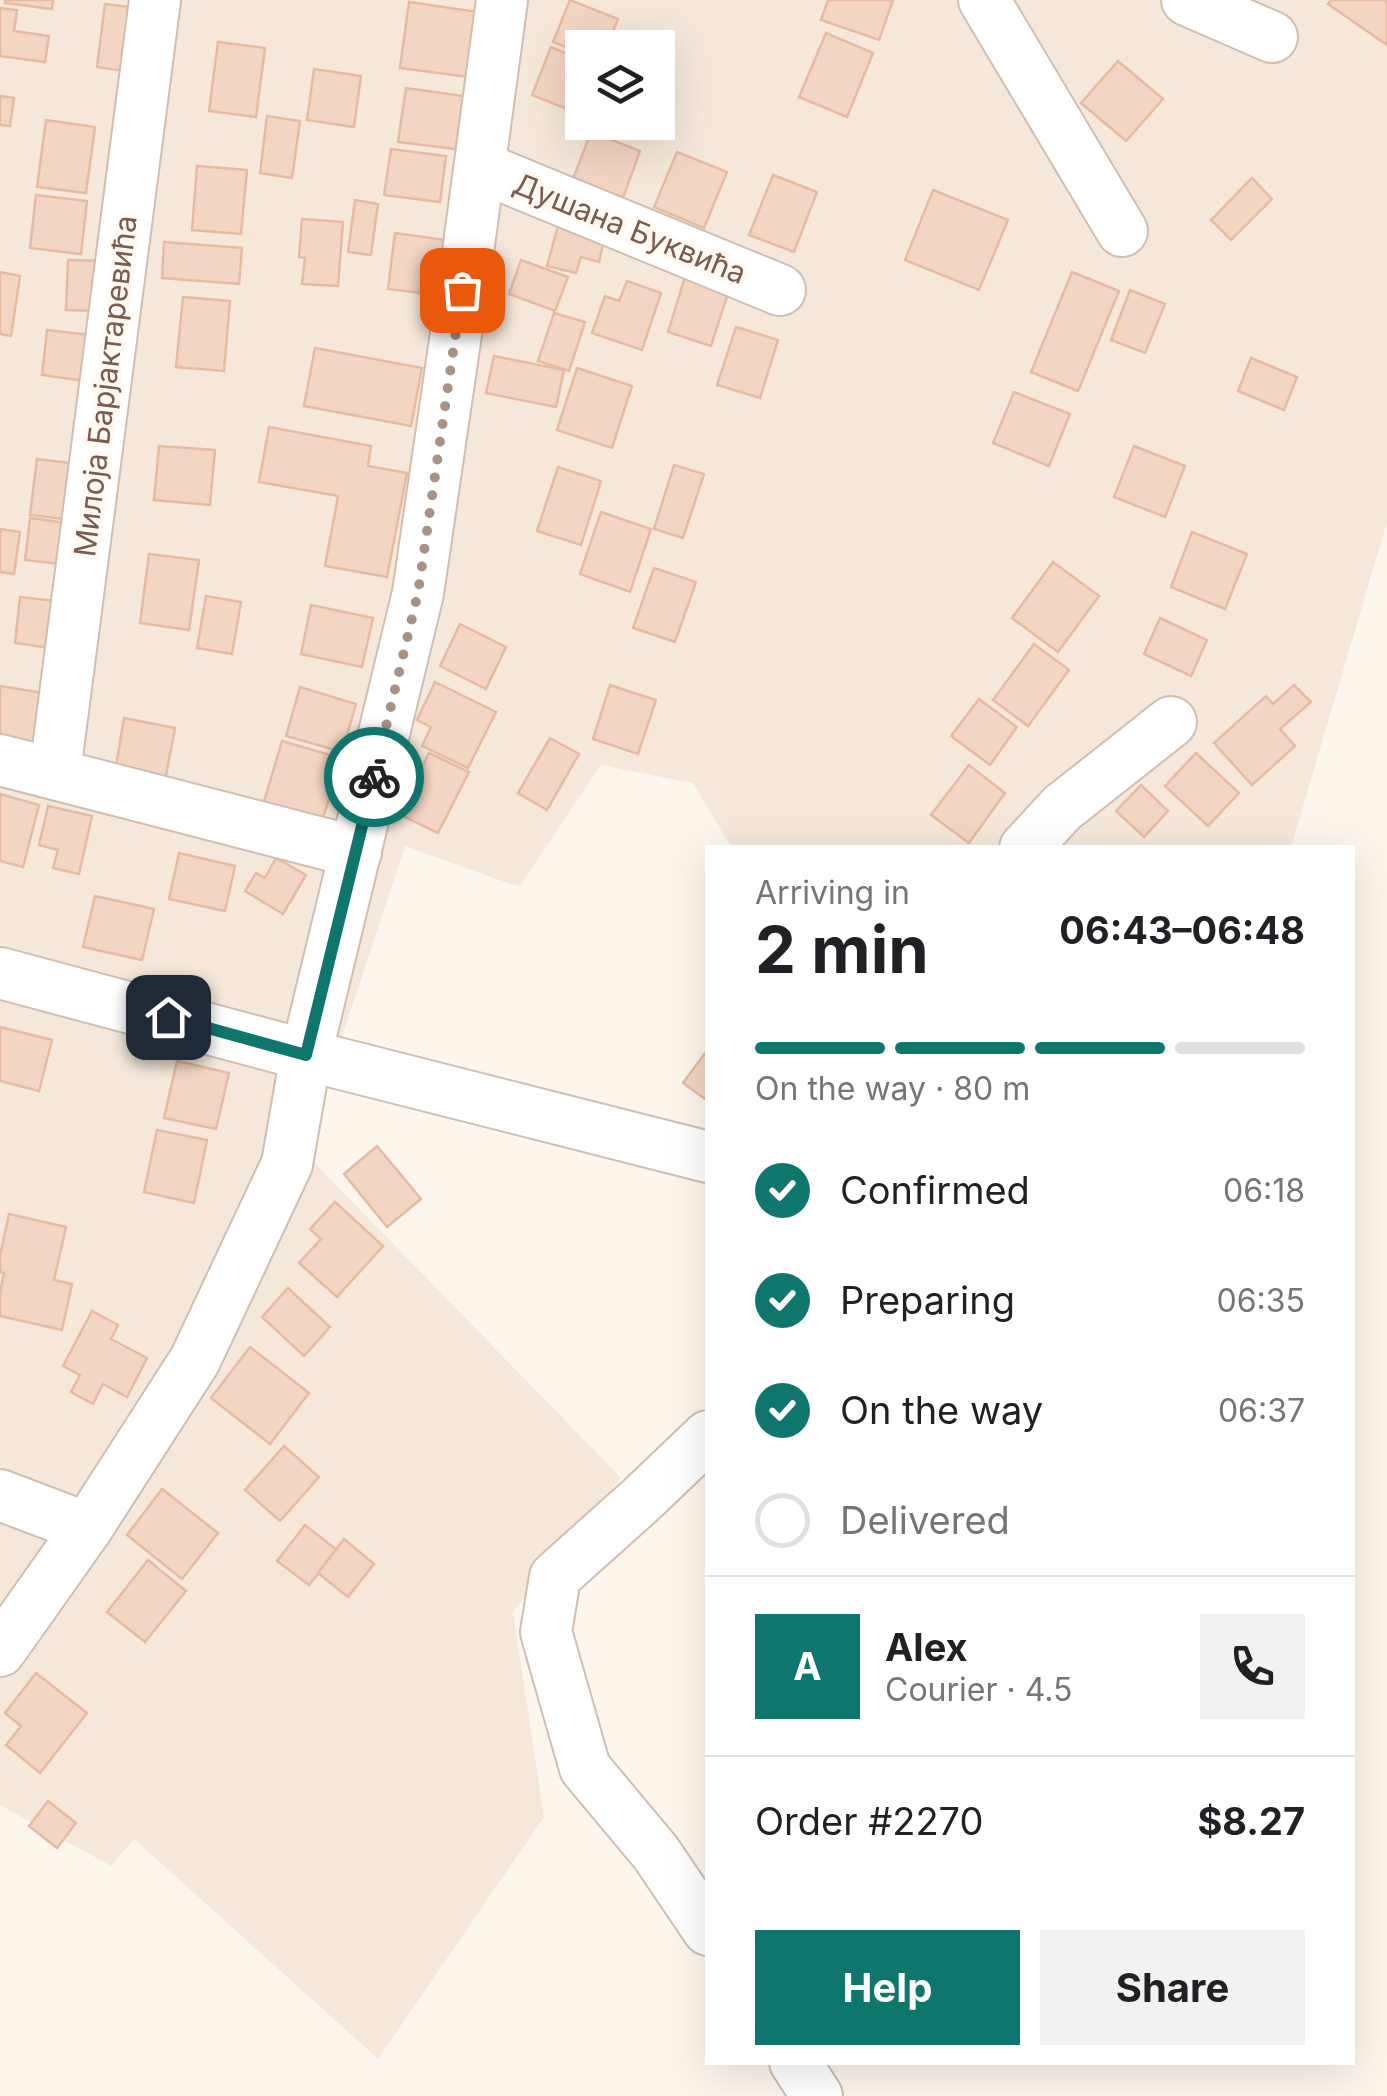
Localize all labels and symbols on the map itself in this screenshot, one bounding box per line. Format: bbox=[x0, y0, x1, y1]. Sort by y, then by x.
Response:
street label: Душана Буквића bbox=[508, 165, 752, 291]
street label: Милоја Барјактаревића bbox=[66, 213, 144, 559]
pin bbox=[420, 248, 505, 333]
courier bbox=[324, 727, 424, 827]
pin bbox=[126, 975, 211, 1060]

